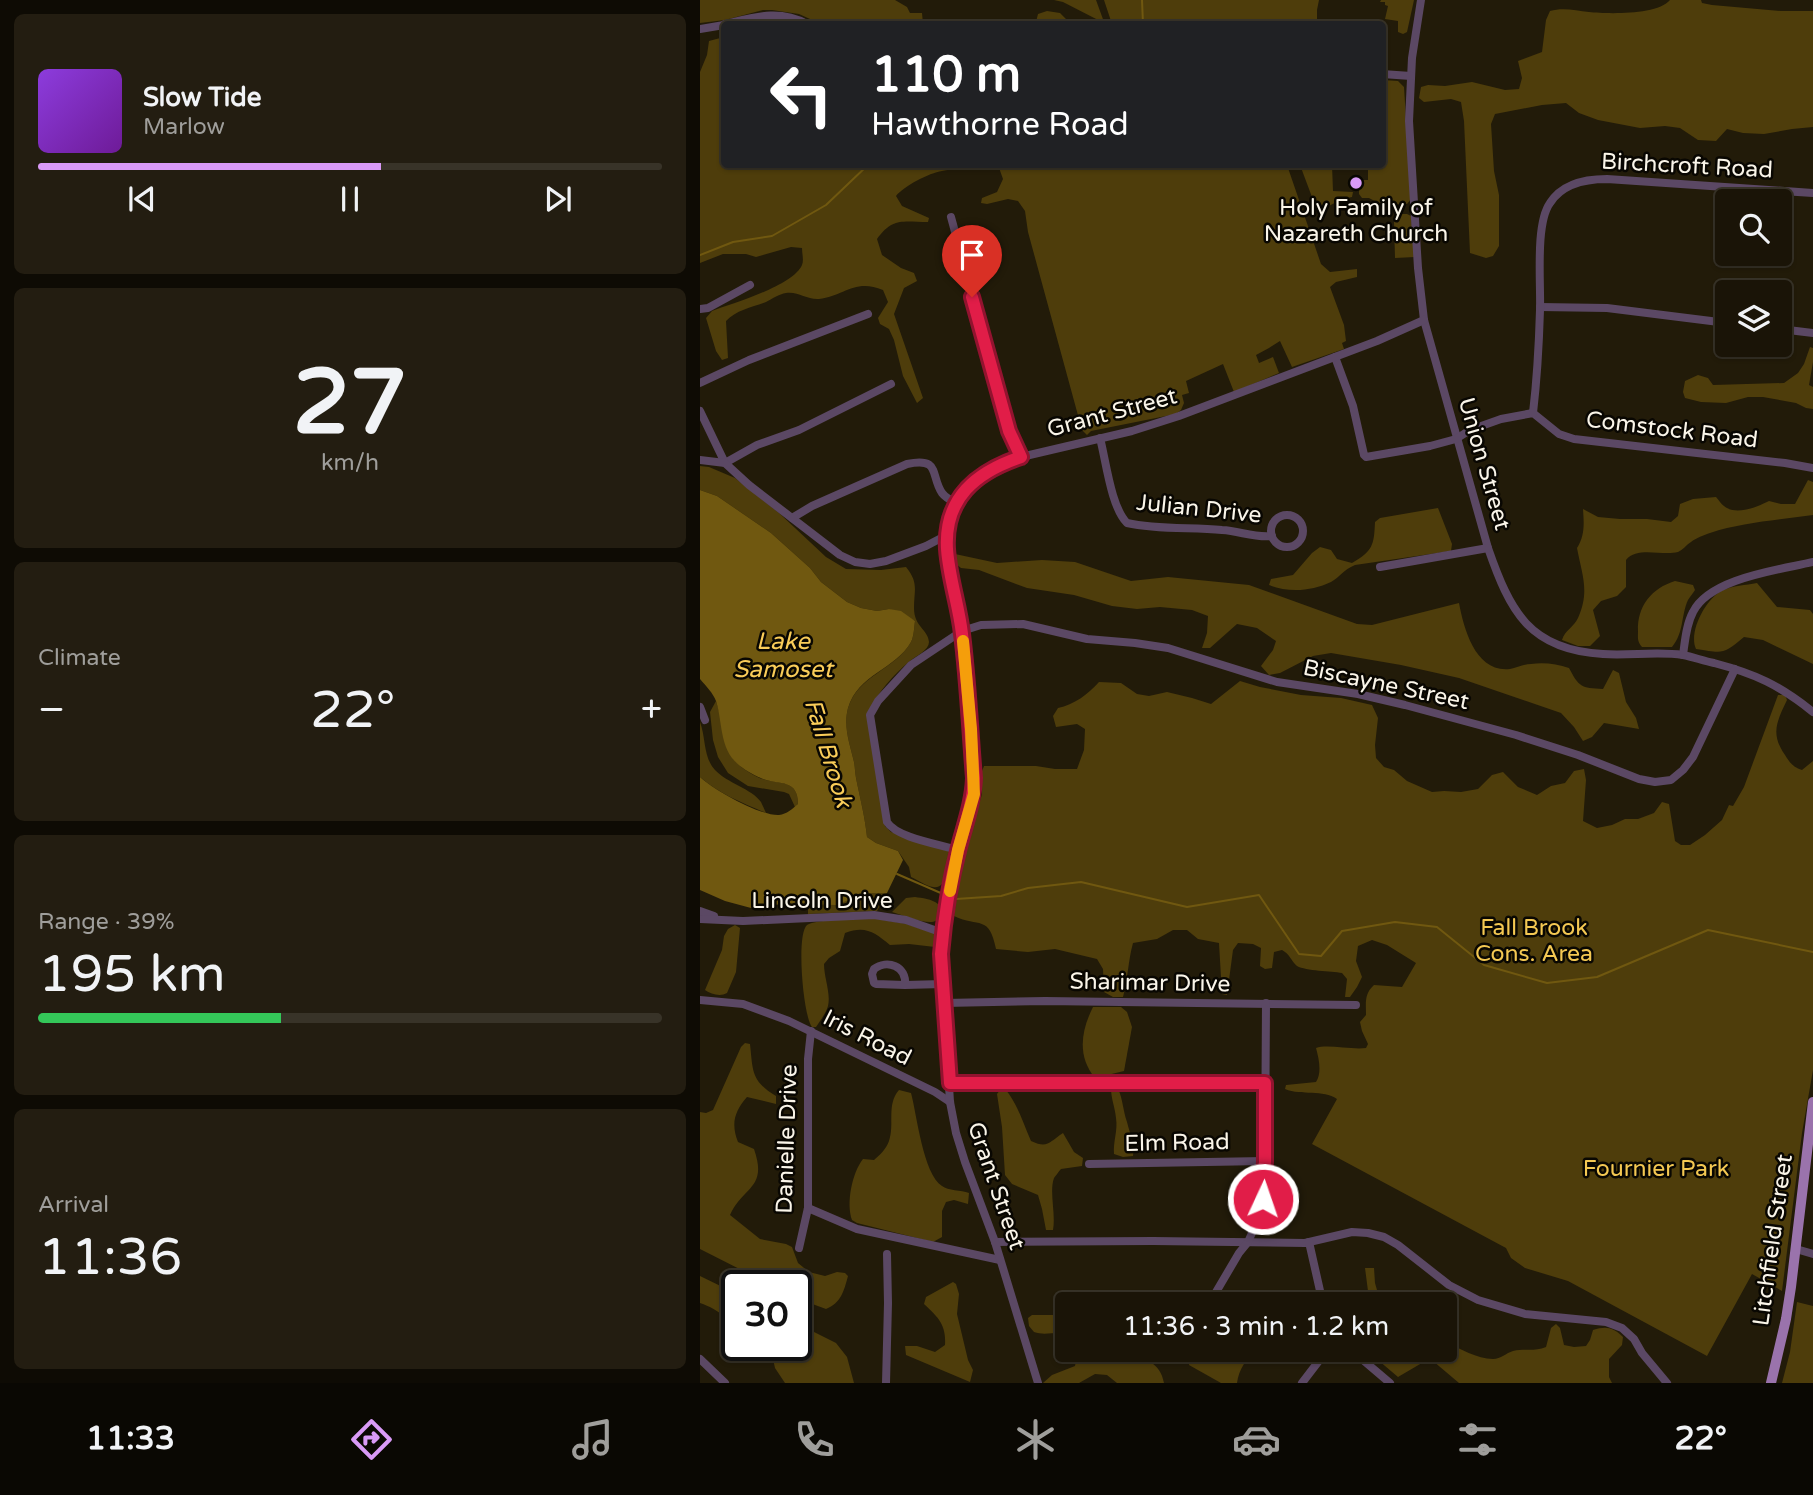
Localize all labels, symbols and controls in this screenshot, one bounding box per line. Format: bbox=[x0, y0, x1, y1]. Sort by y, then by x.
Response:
text: 110 m bbox=[871, 46, 1021, 105]
icon: left bbox=[756, 49, 847, 140]
text: Slow Tide bbox=[143, 82, 261, 113]
text: Hawthorne Road bbox=[871, 106, 1129, 144]
text: Marlow bbox=[143, 113, 225, 141]
street label: Birchcroft Road bbox=[1600, 148, 1774, 184]
marker: Holy Family of Nazareth Church bbox=[1348, 175, 1364, 191]
icon: previous bbox=[123, 180, 161, 218]
icon: pause bbox=[331, 180, 369, 218]
icon: next bbox=[539, 180, 577, 218]
map controls bbox=[1715, 189, 1792, 357]
button: search bbox=[1715, 189, 1792, 266]
place label: Holy Family of Nazareth Church bbox=[1264, 194, 1448, 248]
pin bbox=[942, 225, 1002, 297]
icon: arrive bbox=[953, 236, 991, 274]
button: layers bbox=[1715, 280, 1792, 357]
text: 27 bbox=[293, 348, 407, 458]
street label: Grant Street bbox=[1044, 382, 1180, 444]
street label: Union Street bbox=[1452, 395, 1516, 534]
street label: Comstock Road bbox=[1585, 406, 1759, 454]
text: km/h bbox=[321, 449, 379, 477]
street label: Julian Drive bbox=[1135, 489, 1263, 529]
water label: Lake Samoset bbox=[733, 627, 835, 684]
text: Climate bbox=[38, 644, 121, 672]
street label: Biscayne Street bbox=[1301, 654, 1472, 716]
text: 22° bbox=[310, 679, 395, 742]
text: − bbox=[38, 687, 65, 733]
text: + bbox=[641, 687, 662, 733]
water label: Fall Brook bbox=[798, 695, 859, 813]
street label: Lincoln Drive bbox=[751, 887, 893, 915]
text: Range · 39% bbox=[38, 908, 174, 936]
park label: Fall Brook Cons. Area bbox=[1475, 914, 1593, 968]
text: 195 km bbox=[38, 943, 226, 1006]
street label: Sharimar Drive bbox=[1069, 968, 1231, 998]
street label: Iris Road bbox=[818, 1004, 916, 1072]
street label: Danielle Drive bbox=[770, 1064, 804, 1214]
street label: Grant Street bbox=[961, 1118, 1031, 1254]
street label: Elm Road bbox=[1124, 1128, 1230, 1158]
street label: Litchfield Street bbox=[1747, 1152, 1799, 1328]
park label: Fournier Park bbox=[1583, 1155, 1729, 1183]
position arrow bbox=[1226, 1162, 1300, 1236]
text: Arrival bbox=[38, 1191, 109, 1219]
text: 11:36 bbox=[38, 1226, 182, 1289]
speed limit sign: 30 bbox=[721, 1270, 812, 1361]
text: 11:36 · 3 min · 1.2 km bbox=[1123, 1311, 1389, 1342]
icon: directions bbox=[347, 1415, 396, 1464]
icon: music bbox=[568, 1415, 617, 1464]
icon: phone bbox=[790, 1415, 839, 1464]
icon: climate bbox=[1011, 1415, 1060, 1464]
icon: car bbox=[1232, 1415, 1281, 1464]
icon: filters bbox=[1453, 1415, 1502, 1464]
text: 11:33 bbox=[86, 1420, 175, 1458]
text: 22° bbox=[1674, 1420, 1727, 1458]

